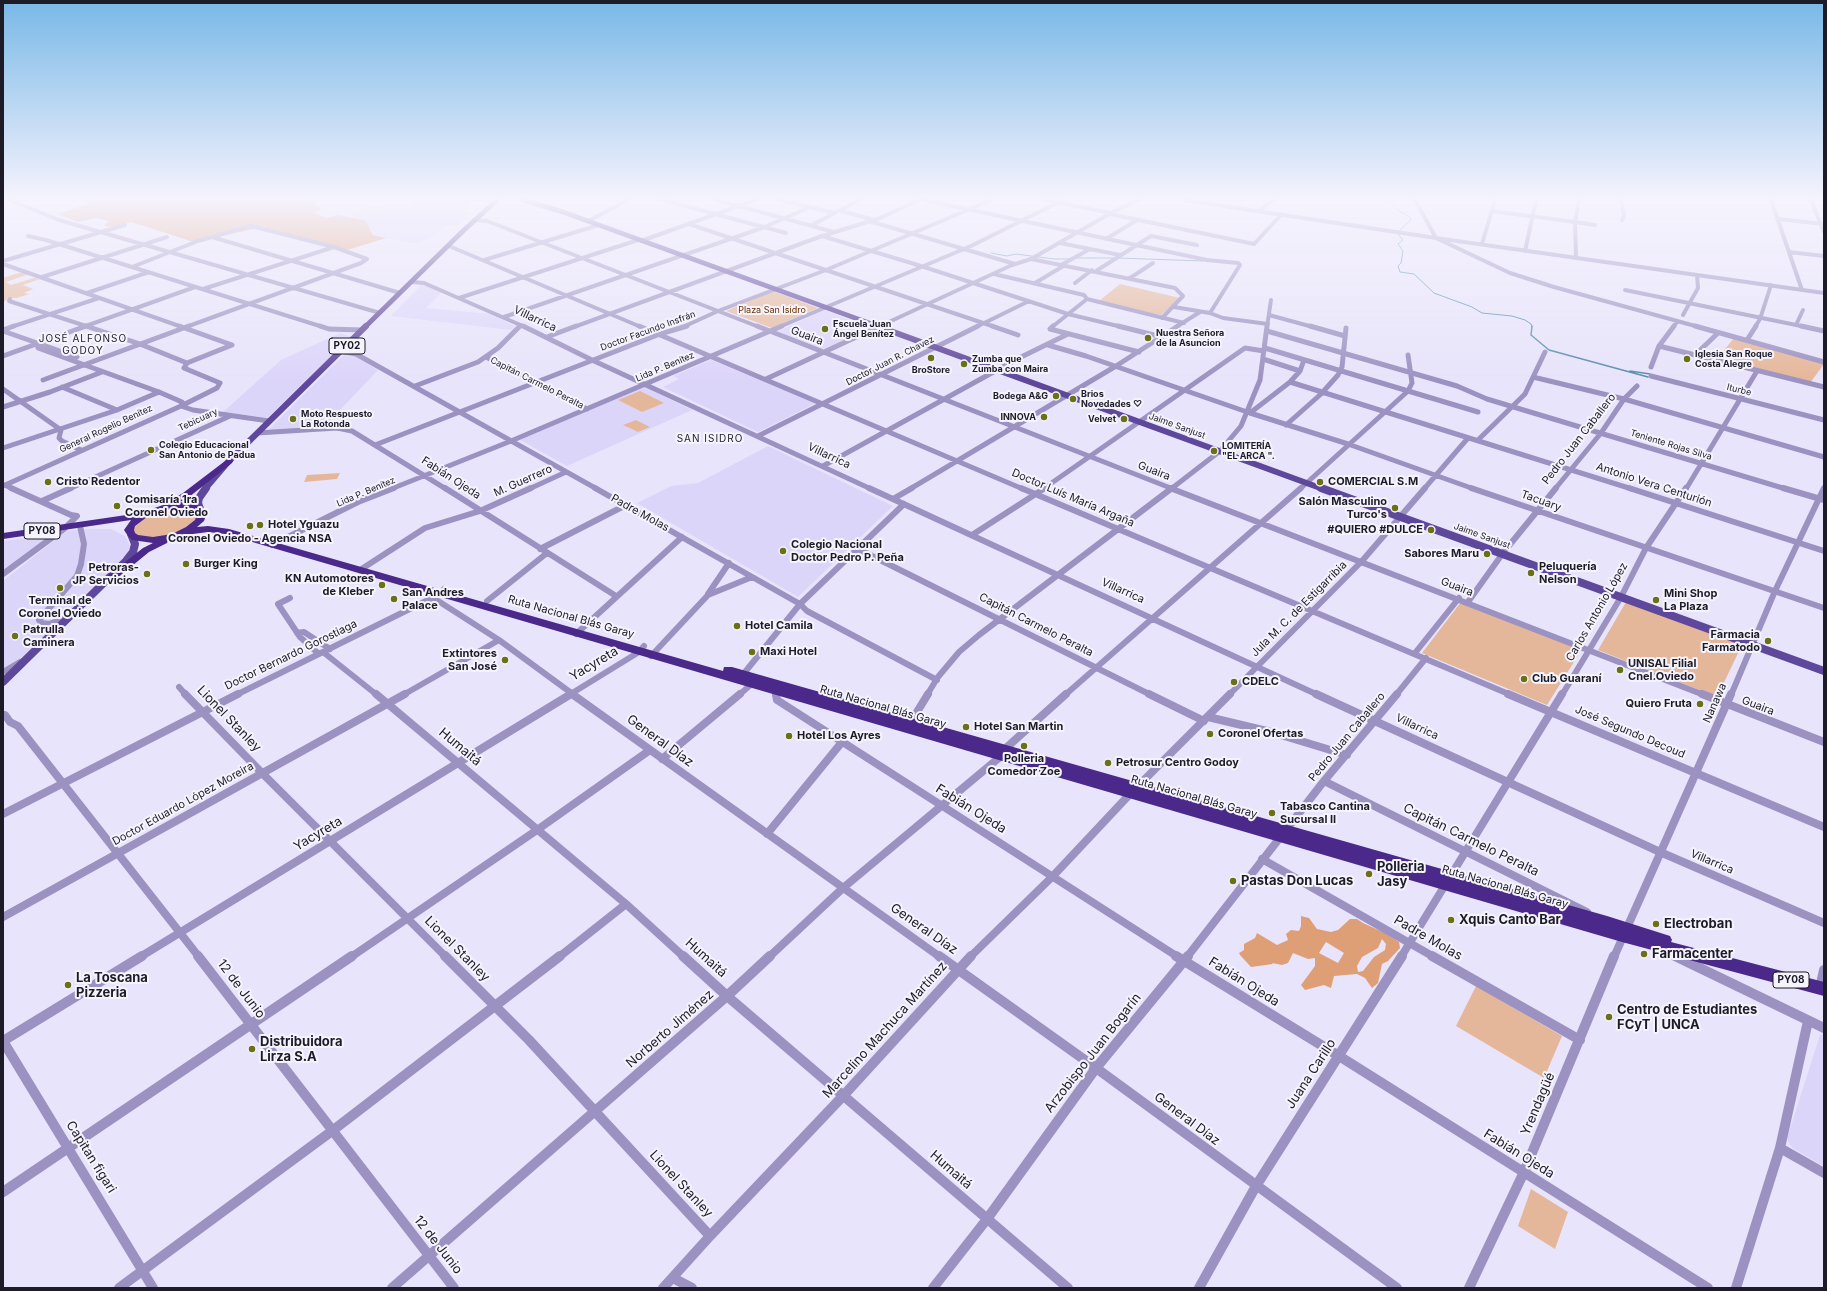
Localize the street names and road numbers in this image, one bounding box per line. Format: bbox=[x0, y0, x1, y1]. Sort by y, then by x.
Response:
street label: Villarrica bbox=[512, 303, 558, 335]
street label: Doctor Facundo Insfrán bbox=[599, 309, 697, 353]
street label: Guaira bbox=[789, 324, 825, 348]
street label: Doctor Juan R. Chavez bbox=[844, 334, 936, 388]
road number: PY02 bbox=[329, 338, 365, 354]
street label: Lida P. Benítez bbox=[634, 350, 696, 384]
street label: Capitán Carmelo Peralta bbox=[489, 355, 585, 411]
street label: Iturbe bbox=[1726, 382, 1752, 398]
street label: Pedro Juan Caballero bbox=[1539, 391, 1619, 487]
street label: General Rogelio Benítez bbox=[58, 403, 154, 455]
street label: Tebicuary bbox=[177, 406, 219, 434]
street label: Jaime Sanjust bbox=[1147, 411, 1207, 441]
street label: Teniente Rojas Silva bbox=[1629, 427, 1713, 463]
street label: Villarrica bbox=[806, 440, 852, 472]
street label: Fabián Ojeda bbox=[419, 454, 483, 502]
street label: Guaira bbox=[1136, 459, 1172, 483]
street label: Antonio Vera Centurión bbox=[1594, 460, 1714, 510]
street label: M. Guerrero bbox=[492, 462, 554, 500]
street label: Doctor Luís María Argaña bbox=[1010, 466, 1136, 530]
street label: Lida P. Benítez bbox=[335, 475, 397, 509]
street label: Tacuary bbox=[1519, 488, 1563, 514]
street label: Padre Molas bbox=[609, 492, 671, 534]
street label: Jaime Sanjust bbox=[1452, 521, 1512, 551]
road number: PY08 bbox=[24, 523, 60, 539]
street label: Jula M. C. de Estigarribia bbox=[1248, 558, 1350, 660]
street label: Carlos Antonio López bbox=[1563, 560, 1631, 664]
street label: Guaira bbox=[1439, 575, 1475, 599]
street label: Villarrica bbox=[1099, 576, 1147, 606]
street label: Capitán Carmelo Peralta bbox=[977, 590, 1095, 660]
street label: Ruta Nacional Blás Garay bbox=[506, 593, 636, 641]
street label: Doctor Bernardo Gorostiaga bbox=[223, 617, 359, 693]
street label: Yacyreta bbox=[567, 644, 621, 684]
street label: Nanawa bbox=[1700, 681, 1730, 725]
street label: Lionel Stanley bbox=[194, 683, 264, 755]
street label: Ruta Nacional Blás Garay bbox=[818, 683, 948, 731]
street label: Pedro Juan Caballero bbox=[1306, 690, 1388, 784]
street label: Guaira bbox=[1740, 694, 1776, 718]
street label: José Segundo Decoud bbox=[1573, 703, 1687, 761]
street label: Villarrica bbox=[1394, 711, 1440, 743]
street label: General Díaz bbox=[624, 712, 696, 770]
street label: Humaitá bbox=[436, 725, 484, 769]
street label: Doctor Eduardo López Moreira bbox=[110, 760, 256, 848]
street label: Ruta Nacional Blás Garay bbox=[1129, 773, 1259, 821]
street label: Fabián Ojeda bbox=[933, 781, 1009, 837]
street label: Capitán Carmelo Peralta bbox=[1400, 800, 1542, 880]
street label: Yacyreta bbox=[291, 814, 345, 854]
street label: Villarrica bbox=[1688, 847, 1736, 877]
street label: Ruta Nacional Blás Garay bbox=[1440, 863, 1570, 911]
street label: General Díaz bbox=[887, 900, 961, 958]
street label: Padre Molas bbox=[1391, 912, 1465, 964]
street label: Lionel Stanley bbox=[421, 913, 493, 985]
street label: Humaitá bbox=[682, 935, 730, 981]
street label: Fabián Ojeda bbox=[1206, 954, 1282, 1010]
street label: 12 de Junio bbox=[214, 956, 268, 1022]
street label: Marcelino Machuca Martínez bbox=[820, 959, 950, 1101]
road number: PY08 bbox=[1773, 972, 1809, 988]
street label: Norberto Jiménez bbox=[623, 987, 717, 1071]
street label: Arzobispo Juan Bogarín bbox=[1042, 990, 1144, 1116]
street label: Juana Carillo bbox=[1283, 1036, 1339, 1112]
street label: Yrendagüé bbox=[1518, 1070, 1558, 1138]
street label: General Díaz bbox=[1151, 1089, 1223, 1149]
street label: Capitan figari bbox=[63, 1118, 119, 1196]
street label: Fabián Ojeda bbox=[1481, 1126, 1557, 1182]
street label: Lionel Stanley bbox=[646, 1147, 716, 1221]
street label: Humaitá bbox=[927, 1147, 975, 1193]
street label: 12 de Junio bbox=[410, 1213, 466, 1277]

